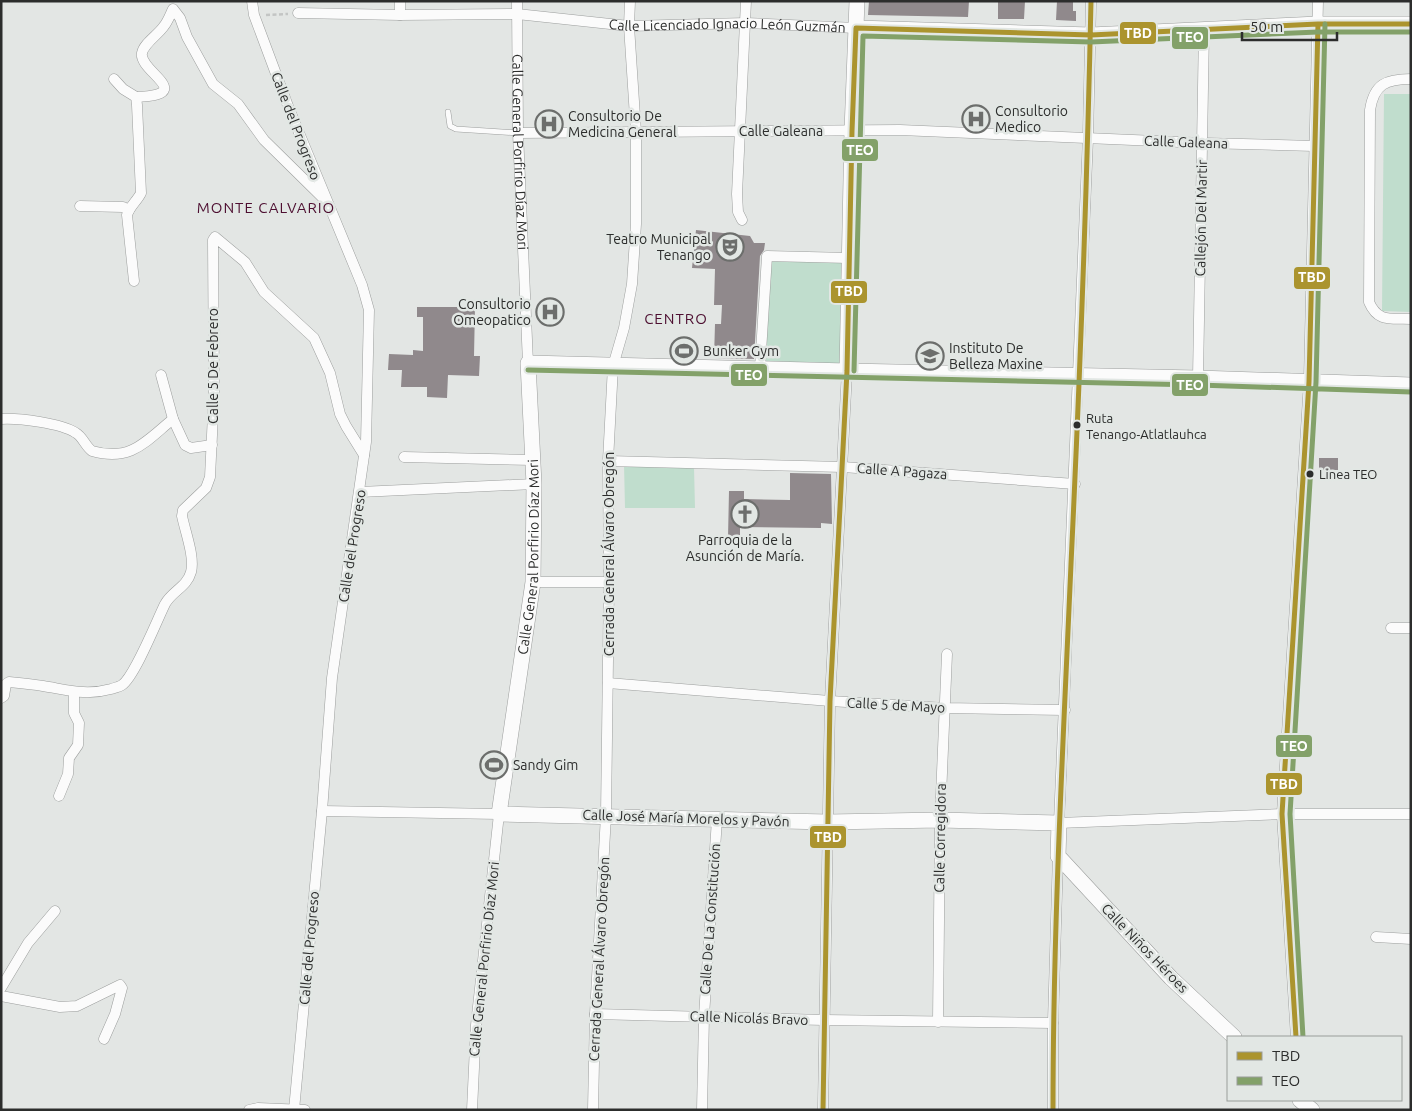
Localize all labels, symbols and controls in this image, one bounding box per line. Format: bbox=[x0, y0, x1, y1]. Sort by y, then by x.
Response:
scale bar bbox=[1242, 10, 1337, 42]
street label: Calle Licenciado Ignacio León Guzmán bbox=[608, 15, 846, 36]
text: 50 m bbox=[1250, 18, 1283, 35]
line badge: TBD bbox=[1119, 21, 1157, 45]
text: TBD bbox=[1124, 25, 1152, 41]
line badge: TEO bbox=[1171, 26, 1209, 50]
text: TEO bbox=[1176, 29, 1204, 45]
street label: Calle General Porfirio Díaz Mori bbox=[509, 54, 531, 250]
street label: Calle del Progreso bbox=[268, 70, 324, 182]
place label: Consultorio Medico bbox=[995, 103, 1068, 135]
hospital icon: Consultorio Medico bbox=[961, 104, 991, 134]
place label: Consultorio De Medicina General bbox=[568, 108, 677, 140]
hospital icon: Consultorio De Medicina General bbox=[534, 109, 564, 139]
street label: Calle Galeana bbox=[739, 123, 823, 139]
street label: Calle Galeana bbox=[1144, 133, 1228, 151]
line badge: TEO bbox=[841, 138, 879, 162]
text: TEO bbox=[846, 142, 874, 158]
street label: Callejón Del Martir bbox=[1192, 159, 1210, 277]
district label: MONTE CALVARIO bbox=[197, 199, 335, 216]
place label: Teatro Municipal Tenango bbox=[606, 231, 711, 263]
theatre icon: Teatro Municipal Tenango bbox=[715, 232, 745, 262]
line badge: TBD bbox=[1293, 266, 1331, 290]
text: TBD bbox=[1298, 269, 1326, 285]
line badge: TBD bbox=[830, 280, 868, 304]
text: TBD bbox=[835, 283, 863, 299]
place label: Consultorio Omeopatico bbox=[453, 296, 531, 328]
hospital icon: Consultorio Omeopatico bbox=[535, 297, 565, 327]
street label: Calle 5 De Febrero bbox=[205, 308, 221, 424]
district label: CENTRO bbox=[644, 310, 708, 327]
sports icon: Bunker Gym bbox=[669, 336, 699, 366]
place label: Instituto De Belleza Maxine bbox=[949, 340, 1043, 372]
school or university icon: Instituto De Belleza Maxine bbox=[915, 341, 945, 371]
place label: Bunker Gym bbox=[703, 343, 779, 359]
line badge: TEO bbox=[730, 363, 768, 387]
text: TEO bbox=[735, 367, 763, 383]
line badge: TEO bbox=[1171, 373, 1209, 397]
text: TEO bbox=[1176, 377, 1204, 393]
place label: Ruta Tenango-Atlatlauhca bbox=[1086, 411, 1207, 441]
marker: Ruta Tenango-Atlatlauhca bbox=[1072, 420, 1082, 430]
street label: Cerrada General Álvaro Obregón bbox=[600, 452, 617, 656]
street label: Calle General Porfirio Díaz Mori bbox=[514, 459, 542, 656]
street label: Calle A Pagaza bbox=[856, 460, 948, 482]
place label: Linea TEO bbox=[1319, 467, 1377, 481]
marker: Linea TEO bbox=[1305, 469, 1315, 479]
street label: Calle del Progreso bbox=[335, 488, 369, 604]
church icon: Parroquia de la Asunción de María. bbox=[730, 499, 760, 529]
place label: Parroquia de la Asunción de María. bbox=[686, 532, 804, 564]
street label: Calle 5 de Mayo bbox=[846, 694, 946, 716]
line badge: TEO bbox=[1275, 734, 1313, 758]
text: TEO bbox=[1280, 738, 1308, 754]
sports icon: Sandy Gim bbox=[479, 750, 509, 780]
place label: Sandy Gim bbox=[513, 757, 578, 773]
line badge: TBD bbox=[1265, 772, 1303, 796]
text: TBD bbox=[1270, 776, 1298, 792]
street label: Calle Corregidora bbox=[931, 783, 949, 893]
street label: Calle José María Morelos y Pavón bbox=[582, 806, 790, 830]
line badge: TBD bbox=[809, 825, 847, 849]
text: TBD bbox=[814, 829, 842, 845]
street label: Calle De La Constitución bbox=[697, 843, 723, 995]
street label: Cerrada General Álvaro Obregón bbox=[585, 856, 612, 1062]
street label: Calle General Porfirio Díaz Mori bbox=[466, 861, 502, 1057]
street label: Calle del Progreso bbox=[296, 890, 322, 1006]
street label: Calle Niños Héroes bbox=[1098, 900, 1192, 996]
street label: Calle Nicolás Bravo bbox=[689, 1008, 809, 1028]
legend bbox=[1227, 1036, 1402, 1101]
text: TBD bbox=[1272, 1047, 1300, 1064]
text: TEO bbox=[1272, 1072, 1300, 1089]

